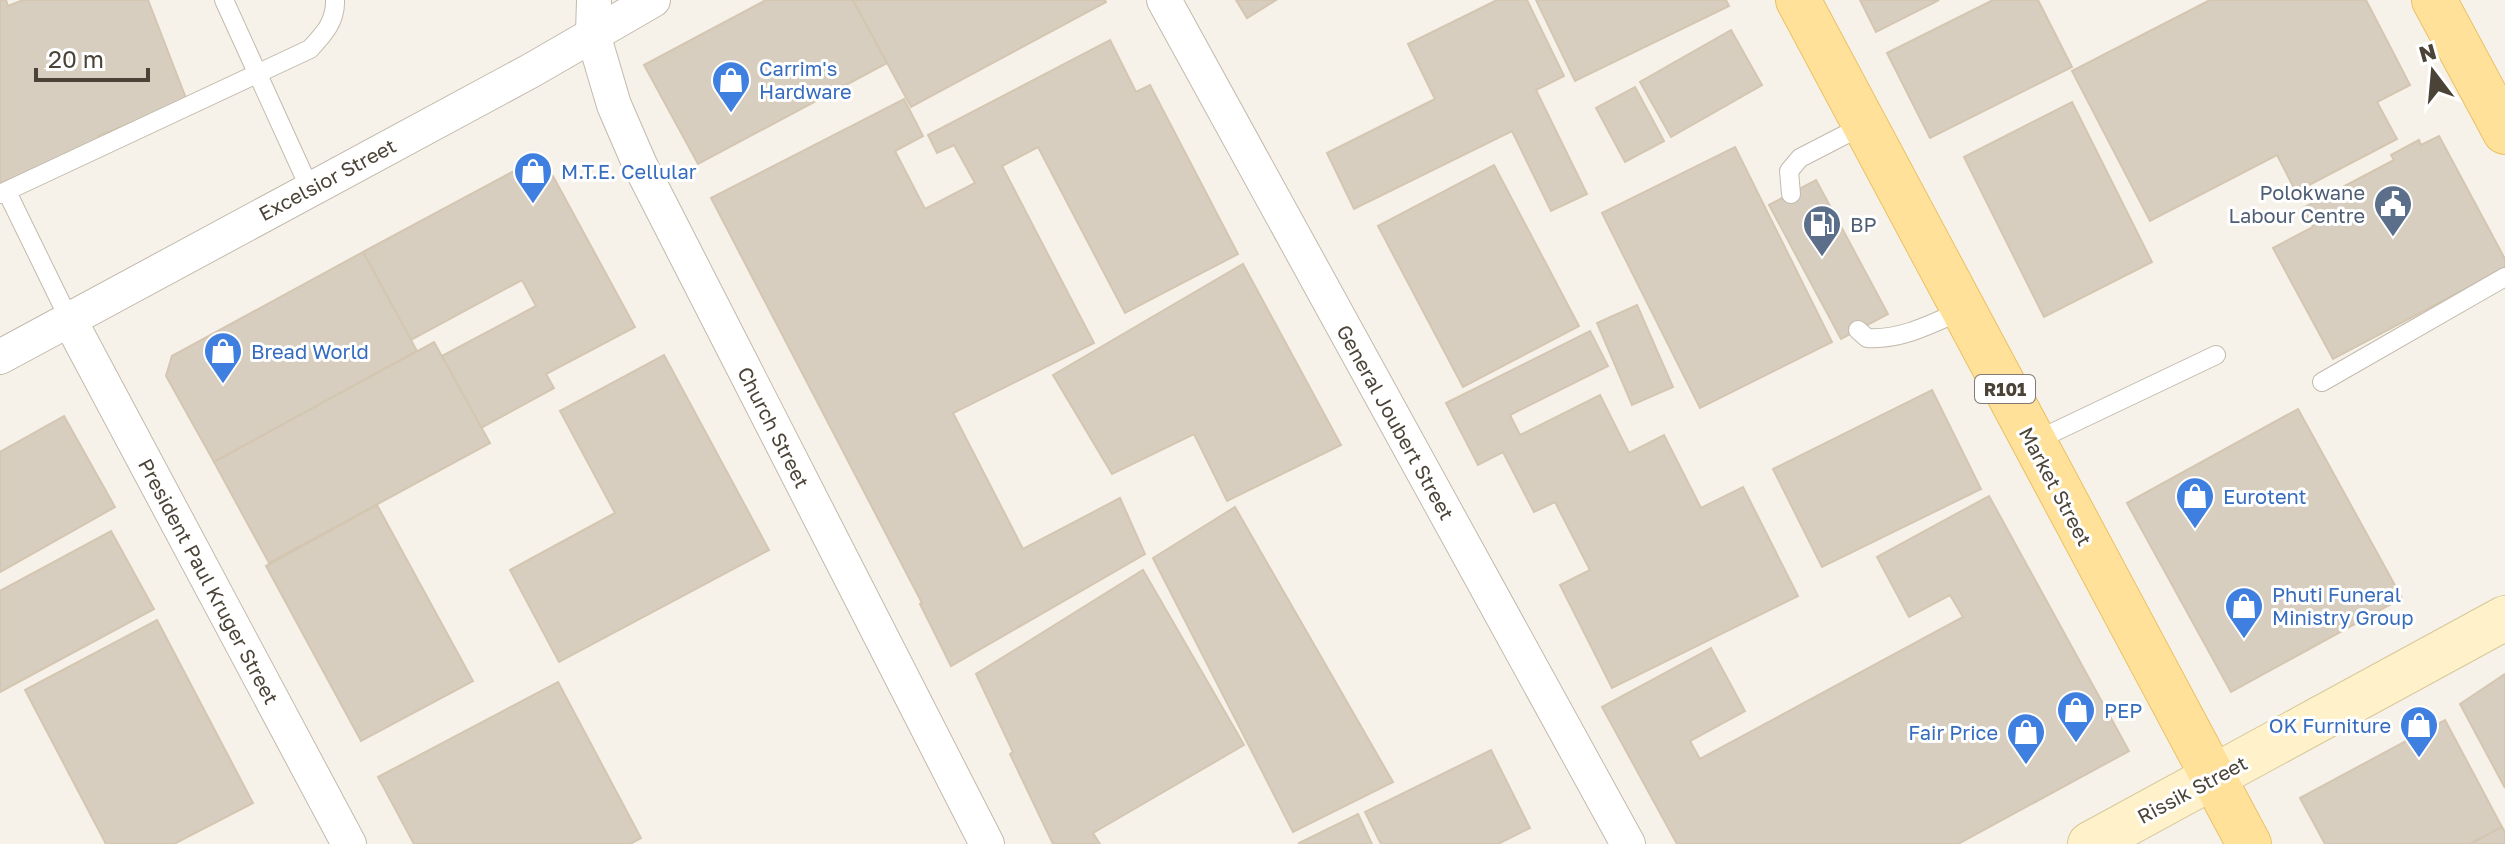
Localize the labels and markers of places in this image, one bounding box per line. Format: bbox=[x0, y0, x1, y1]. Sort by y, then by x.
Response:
place label: Carrim's Hardware bbox=[759, 56, 852, 103]
shop icon: Carrim's Hardware bbox=[710, 59, 752, 114]
shop icon: M.T.E. Cellular bbox=[512, 150, 554, 205]
place label: M.T.E. Cellular bbox=[561, 159, 697, 183]
place label: Polokwane Labour Centre bbox=[2228, 180, 2365, 227]
public building icon: Polokwane Labour Centre bbox=[2372, 183, 2414, 238]
fuel station icon: BP bbox=[1801, 203, 1843, 258]
place label: BP bbox=[1850, 212, 1877, 236]
shop icon: Bread World bbox=[202, 330, 244, 385]
place label: Bread World bbox=[251, 339, 369, 363]
shop icon: Eurotent bbox=[2174, 475, 2216, 530]
place label: Eurotent bbox=[2223, 484, 2307, 508]
place label: Phuti Funeral Ministry Group bbox=[2272, 582, 2414, 629]
shop icon: Phuti Funeral Ministry Group bbox=[2223, 585, 2265, 640]
shop icon: PEP bbox=[2055, 689, 2097, 744]
place label: PEP bbox=[2104, 698, 2142, 722]
shop icon: OK Furniture bbox=[2398, 704, 2440, 759]
shop icon: Fair Price bbox=[2005, 711, 2047, 766]
place label: OK Furniture bbox=[2269, 713, 2391, 737]
place label: Fair Price bbox=[1908, 720, 1998, 744]

